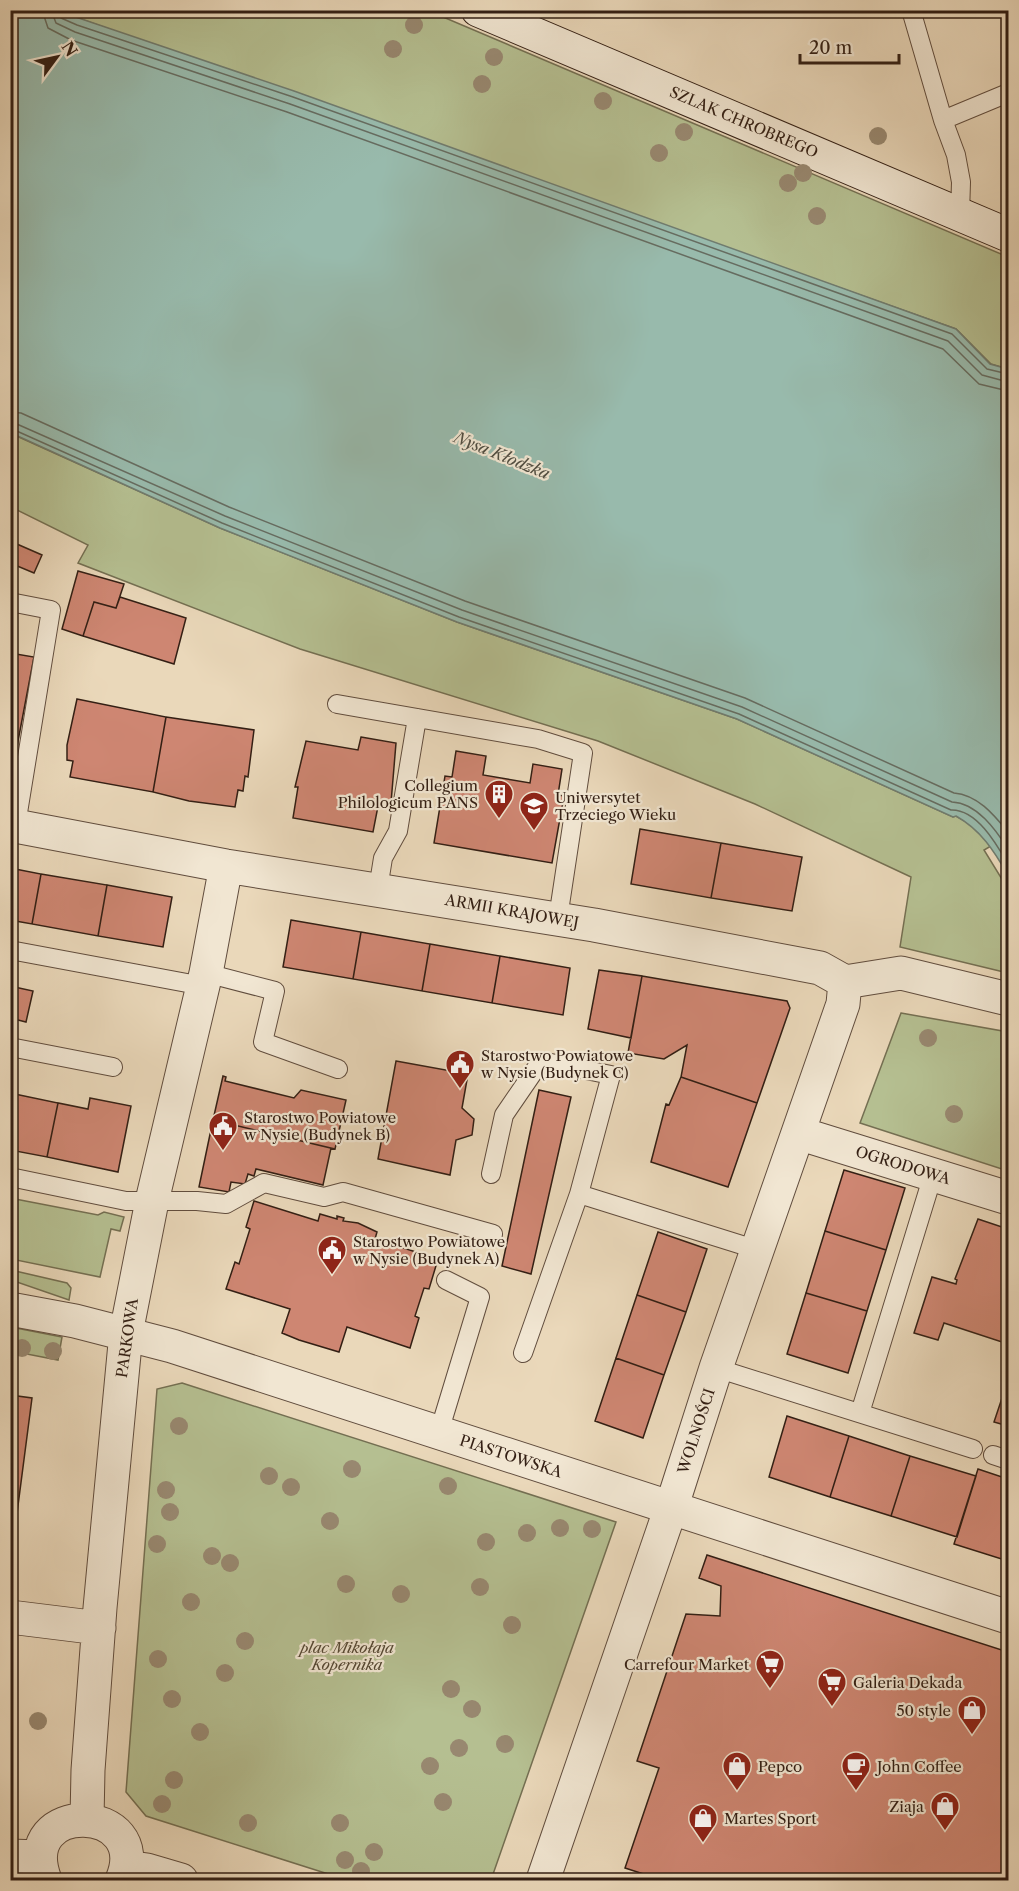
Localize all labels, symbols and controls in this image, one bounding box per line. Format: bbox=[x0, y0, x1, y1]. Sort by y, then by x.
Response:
north arrow bbox=[27, 27, 87, 87]
scale bar bbox=[800, 27, 899, 65]
text: 20 m bbox=[809, 37, 853, 59]
text: N bbox=[57, 38, 82, 60]
street label: SZLAK CHROBREGO bbox=[667, 82, 821, 162]
water label: Nysa Kłodzka bbox=[449, 426, 553, 483]
place label: Collegium Philologicum PANS bbox=[338, 776, 478, 812]
building icon: Collegium Philologicum PANS bbox=[483, 778, 515, 820]
place label: Uniwersytet Trzeciego Wieku bbox=[555, 788, 676, 824]
school or university icon: Uniwersytet Trzeciego Wieku bbox=[518, 790, 550, 832]
street label: ARMII KRAJOWEJ bbox=[443, 890, 580, 932]
place label: Starostwo Powiatowe w Nysie (Budynek C) bbox=[480, 1046, 633, 1082]
public building icon: Starostwo Powiatowe w Nysie (Budynek C) bbox=[444, 1048, 476, 1090]
place label: Starostwo Powiatowe w Nysie (Budynek B) bbox=[243, 1108, 396, 1144]
public building icon: Starostwo Powiatowe w Nysie (Budynek B) bbox=[207, 1110, 239, 1152]
street label: OGRODOWA bbox=[853, 1142, 954, 1189]
place label: Starostwo Powiatowe w Nysie (Budynek A) bbox=[352, 1232, 505, 1268]
public building icon: Starostwo Powiatowe w Nysie (Budynek A) bbox=[316, 1234, 348, 1276]
street label: PARKOWA bbox=[112, 1296, 142, 1379]
street label: WOLNOŚCI bbox=[673, 1386, 719, 1477]
street label: PIASTOWSKA bbox=[457, 1430, 566, 1482]
park label: plac Mikołaja Kopernika bbox=[297, 1638, 394, 1674]
supermarket icon: Carrefour Market bbox=[754, 1648, 786, 1690]
place label: Carrefour Market bbox=[624, 1655, 750, 1674]
supermarket icon: Galeria Dekada bbox=[816, 1666, 848, 1708]
place label: Galeria Dekada bbox=[853, 1673, 962, 1692]
shop icon: 50 style bbox=[956, 1694, 988, 1736]
place label: 50 style bbox=[896, 1701, 951, 1720]
shop icon: Pepco bbox=[721, 1750, 753, 1792]
cafe icon: John Coffee bbox=[840, 1750, 872, 1792]
place label: Pepco bbox=[758, 1757, 802, 1776]
place label: John Coffee bbox=[875, 1757, 962, 1776]
shop icon: Ziaja bbox=[929, 1790, 961, 1832]
place label: Ziaja bbox=[889, 1797, 924, 1816]
shop icon: Martes Sport bbox=[687, 1802, 719, 1844]
place label: Martes Sport bbox=[724, 1809, 817, 1828]

